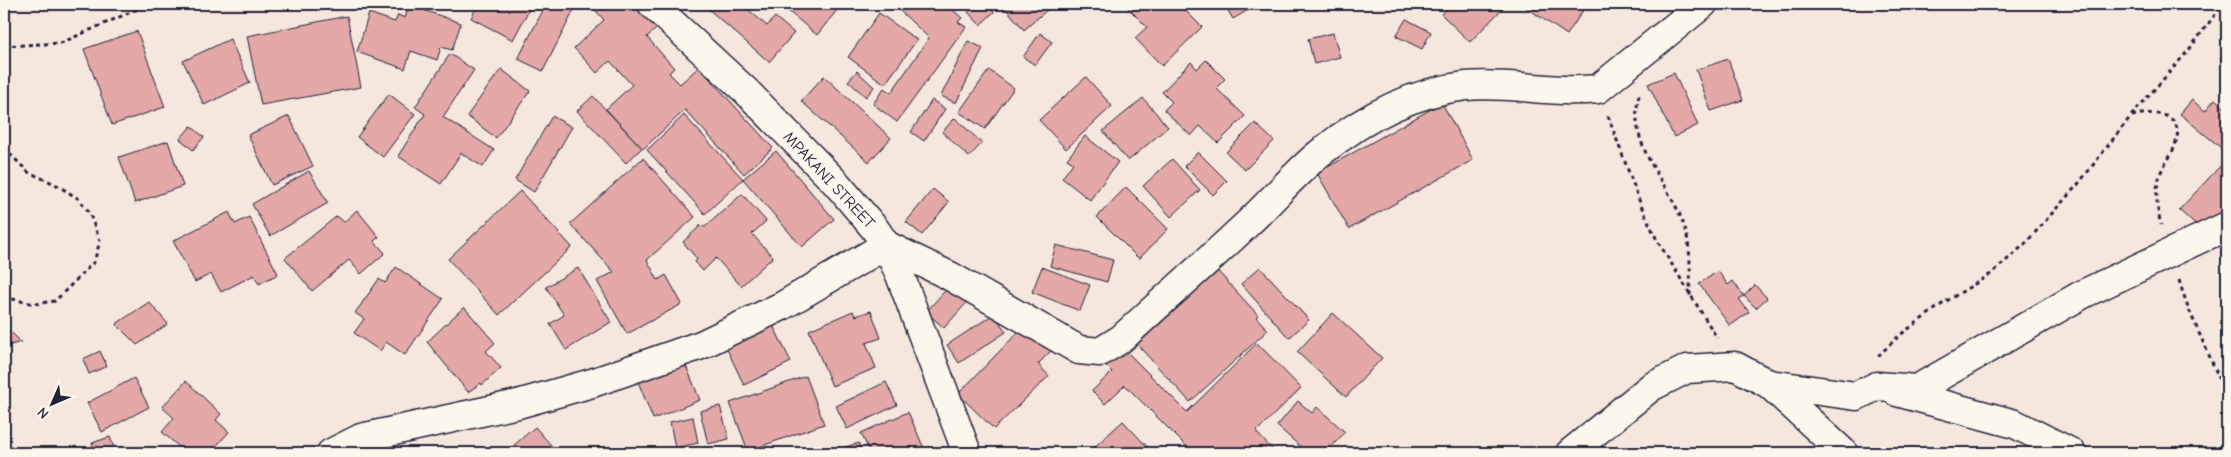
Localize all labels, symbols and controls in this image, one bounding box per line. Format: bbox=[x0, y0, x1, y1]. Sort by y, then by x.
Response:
street label: MPAKANI STREET bbox=[780, 128, 879, 233]
north arrow bbox=[28, 380, 78, 430]
text: N bbox=[34, 404, 52, 422]

